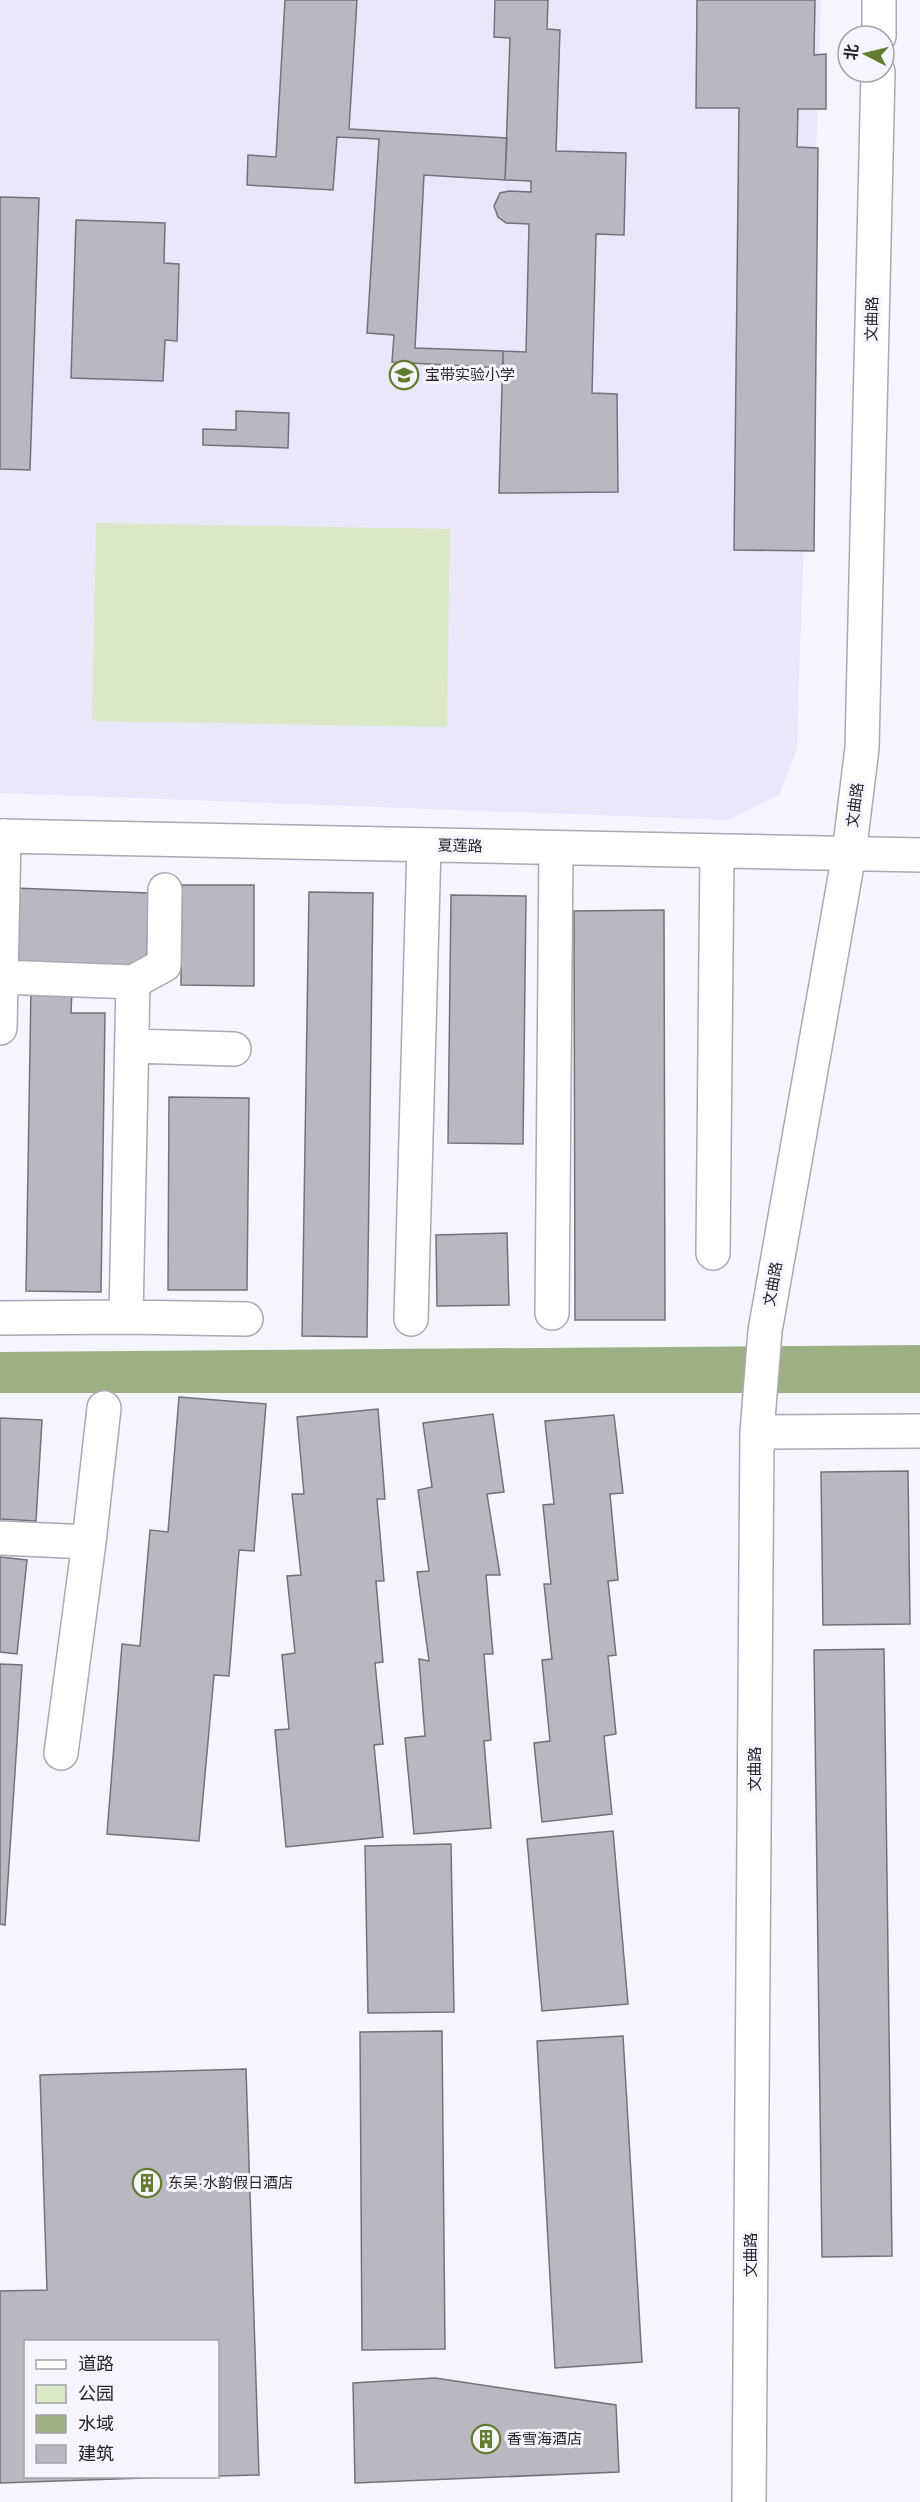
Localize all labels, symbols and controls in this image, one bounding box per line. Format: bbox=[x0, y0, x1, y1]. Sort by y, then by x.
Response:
north arrow bbox=[836, 24, 896, 84]
text: 北 bbox=[842, 43, 861, 61]
street label: 文曲路 bbox=[863, 296, 880, 342]
school or university icon: 宝带实验小学 bbox=[388, 359, 420, 391]
place label: 宝带实验小学 bbox=[425, 366, 515, 383]
street label: 文曲路 bbox=[843, 782, 866, 828]
street label: 夏莲路 bbox=[437, 837, 483, 854]
street label: 文曲路 bbox=[760, 1260, 785, 1308]
street label: 文曲路 bbox=[746, 1746, 763, 1792]
building icon: 东吴·水韵假日酒店 bbox=[131, 2167, 163, 2199]
place label: 东吴·水韵假日酒店 bbox=[168, 2174, 293, 2191]
street label: 文曲路 bbox=[742, 2232, 759, 2278]
legend bbox=[24, 2340, 219, 2478]
text: 道路 bbox=[78, 2354, 114, 2374]
text: 公园 bbox=[78, 2384, 114, 2404]
text: 水域 bbox=[78, 2414, 114, 2434]
building icon: 香雪海酒店 bbox=[470, 2423, 502, 2455]
place label: 香雪海酒店 bbox=[507, 2430, 582, 2447]
text: 建筑 bbox=[78, 2444, 114, 2464]

